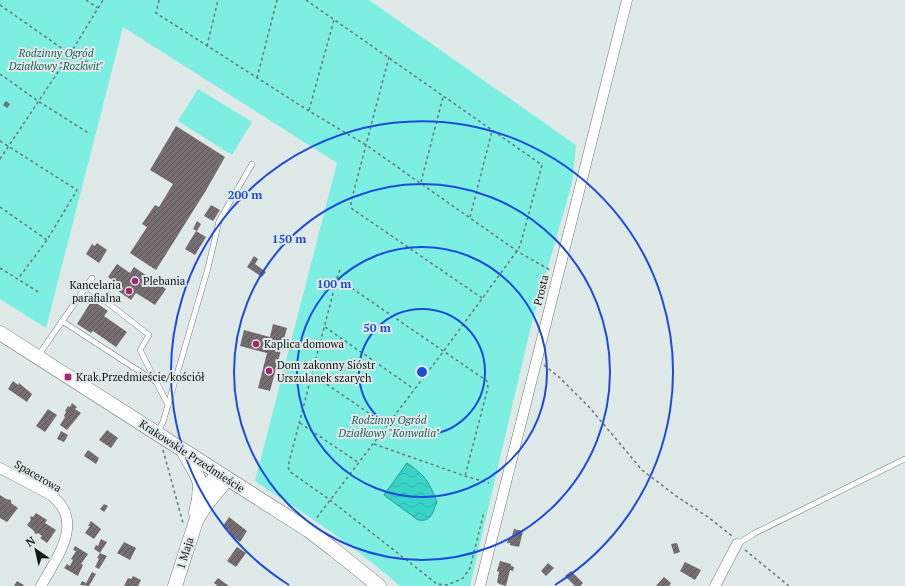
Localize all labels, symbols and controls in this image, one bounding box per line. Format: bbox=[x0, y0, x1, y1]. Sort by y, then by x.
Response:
park label: Rodzinny Ogród Działkowy "Rozkwit" bbox=[8, 46, 104, 73]
text: 200 m bbox=[228, 187, 262, 202]
text: 150 m bbox=[272, 231, 306, 246]
street label: Prosta bbox=[530, 273, 552, 307]
place label: Plebania bbox=[143, 274, 186, 288]
marker: Plebania bbox=[130, 276, 140, 286]
text: 100 m bbox=[317, 276, 351, 291]
place label: Kancelaria parafialna bbox=[69, 278, 121, 305]
marker: Kancelaria parafialna bbox=[124, 286, 134, 296]
text: 50 m bbox=[363, 320, 391, 335]
place label: Kaplica domowa bbox=[264, 337, 345, 351]
marker: Kaplica domowa bbox=[251, 339, 261, 349]
place label: Dom zakonny Sióstr Urszulanek szarych bbox=[277, 358, 376, 385]
centre of rings bbox=[415, 365, 429, 379]
marker: Dom zakonny Sióstr Urszulanek szarych bbox=[264, 366, 274, 376]
place label: Krak.Przedmieście/kościół bbox=[76, 370, 205, 384]
marker: Krak.Przedmieście/kościół bbox=[63, 372, 73, 382]
park label: Rodzinny Ogród Działkowy "Konwalia" bbox=[337, 413, 440, 440]
street label: Krakowskie Przedmieście bbox=[137, 417, 248, 496]
street label: Spacerowa bbox=[12, 457, 64, 495]
north arrow bbox=[16, 530, 56, 570]
text: N bbox=[23, 533, 38, 550]
street label: 1 Maja bbox=[174, 535, 197, 571]

